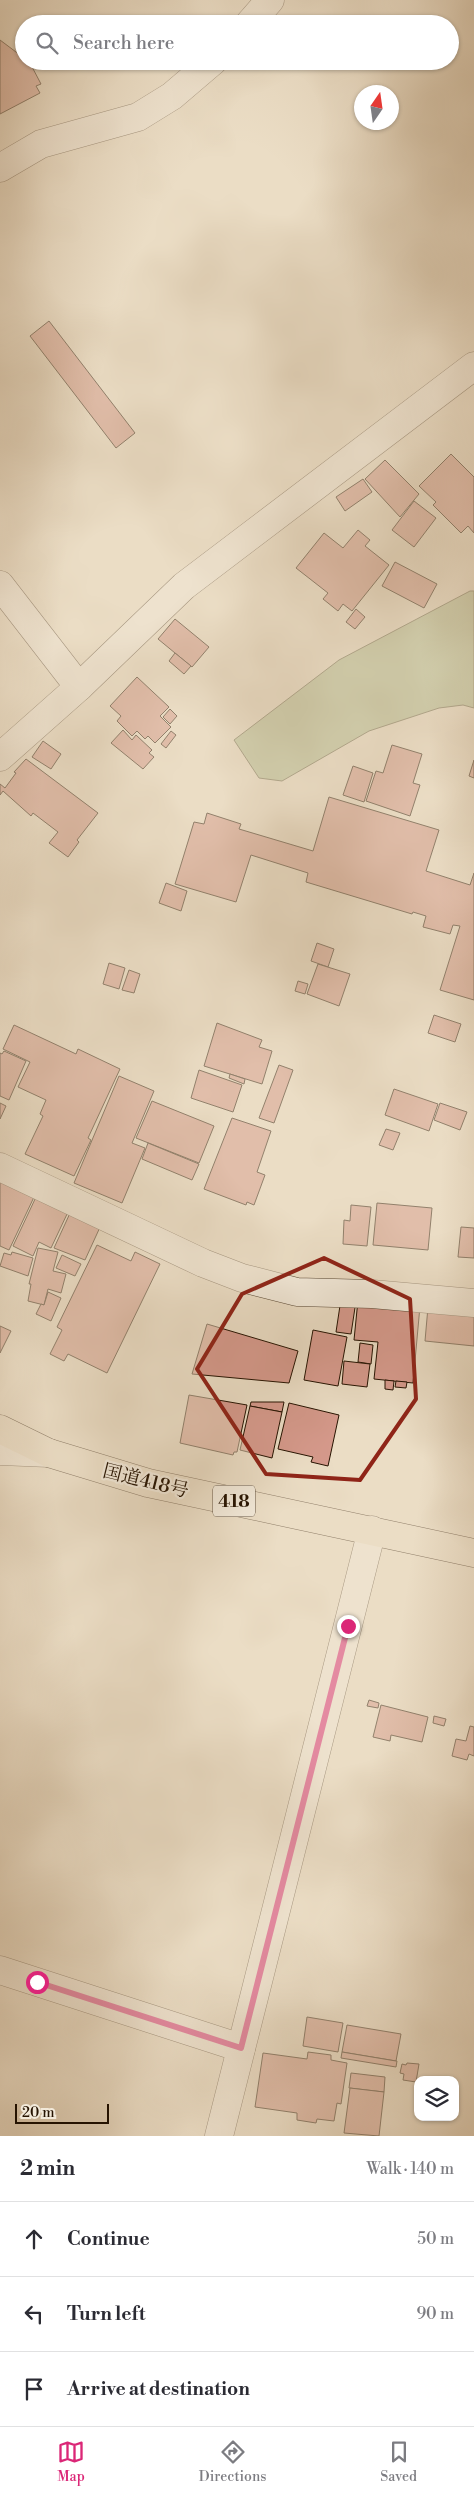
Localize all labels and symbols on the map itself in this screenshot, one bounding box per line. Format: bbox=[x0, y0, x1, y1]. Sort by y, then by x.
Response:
north arrow bbox=[354, 85, 399, 130]
street label: 国道418号 bbox=[100, 1459, 191, 1503]
road number: 418 bbox=[213, 1485, 255, 1516]
route end bbox=[337, 1615, 360, 1638]
route start bbox=[26, 1971, 49, 1994]
scale bar bbox=[15, 2101, 109, 2124]

